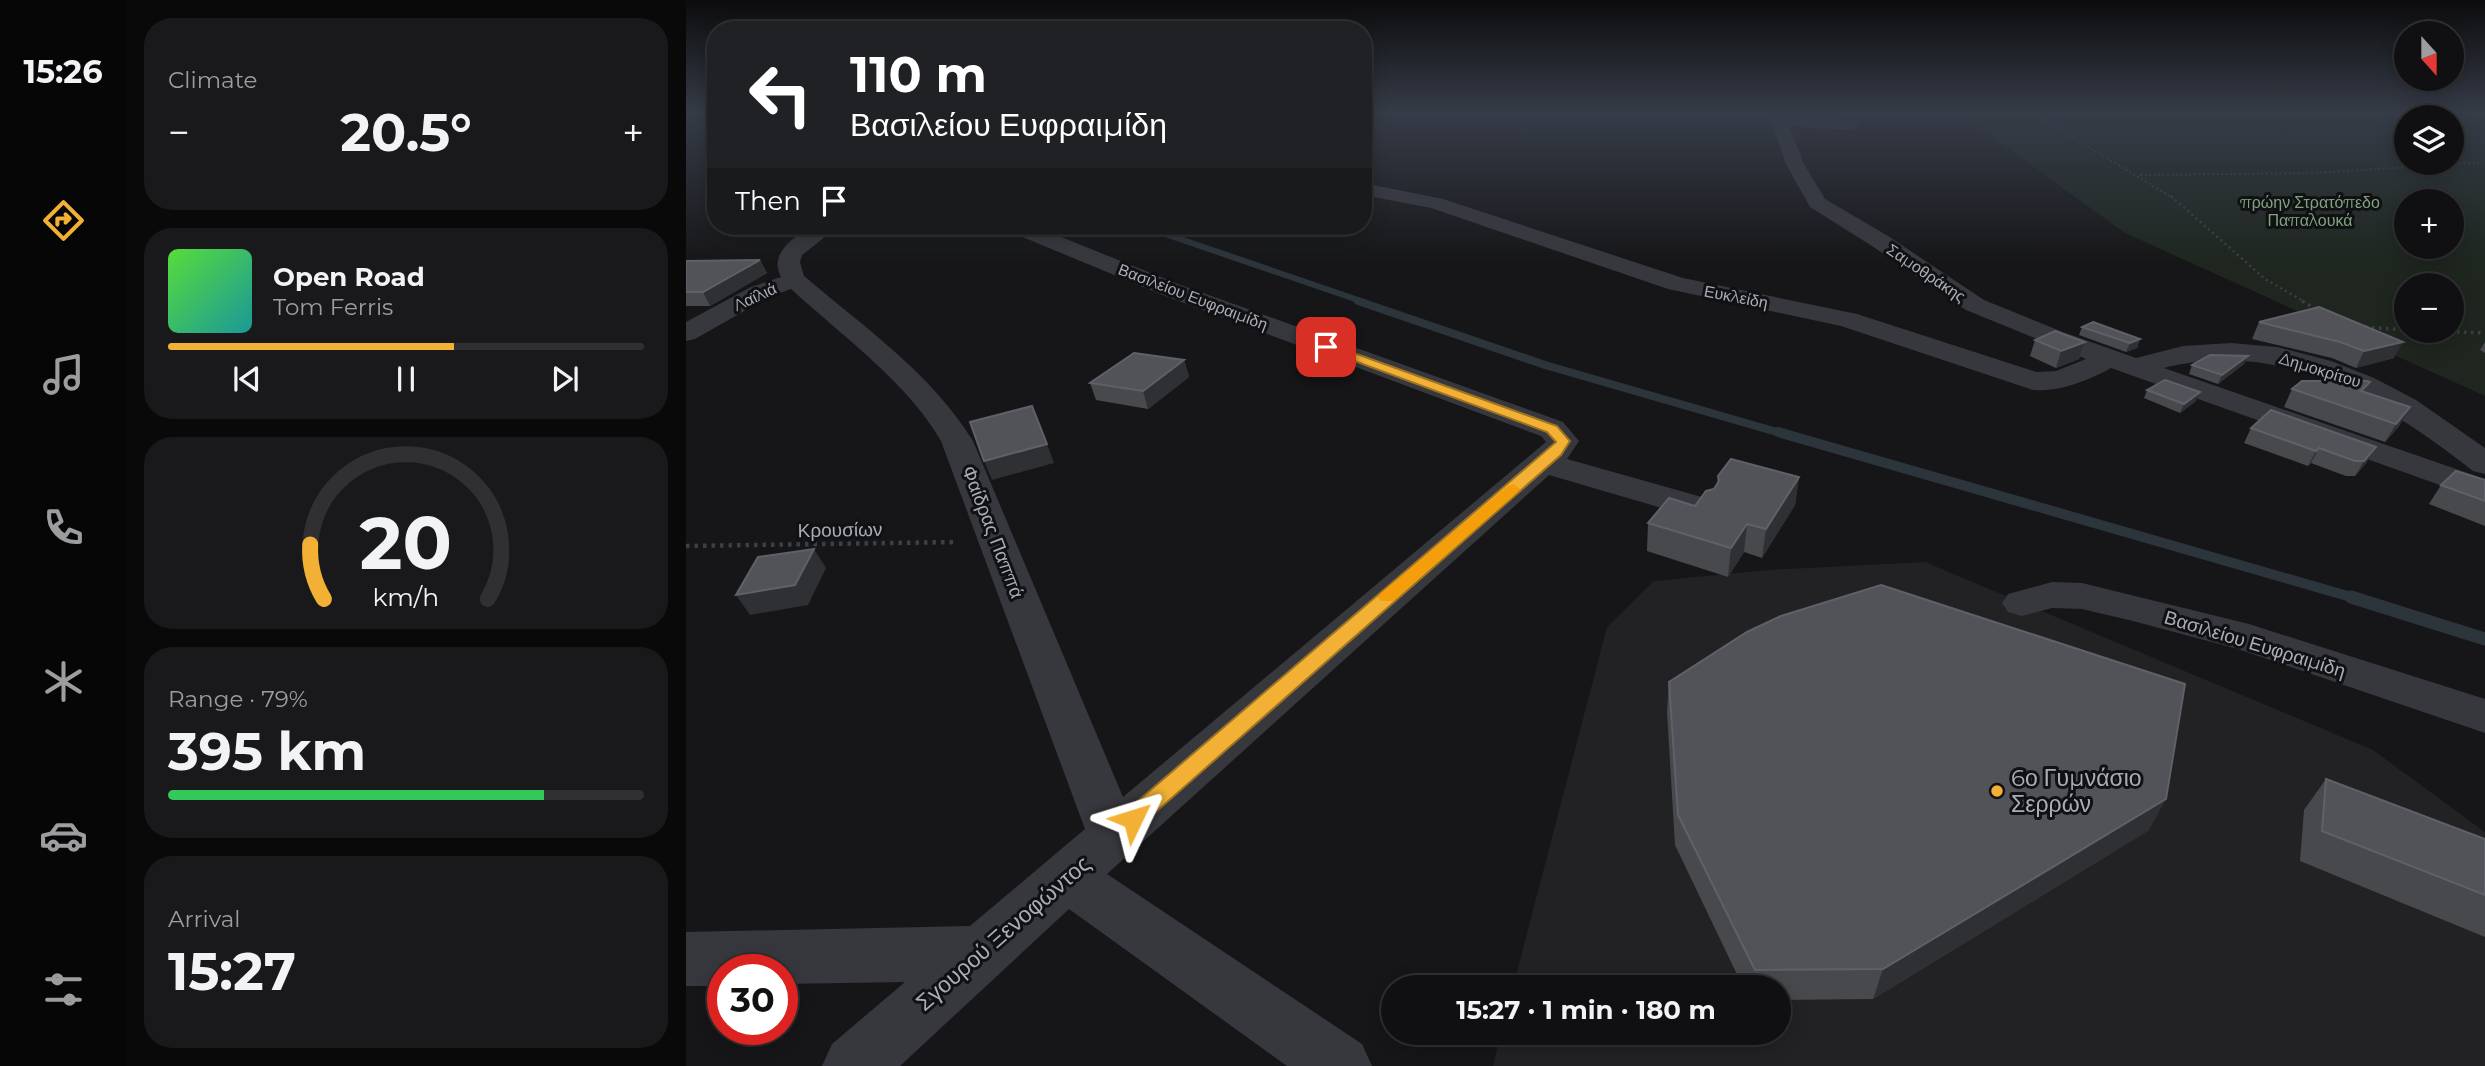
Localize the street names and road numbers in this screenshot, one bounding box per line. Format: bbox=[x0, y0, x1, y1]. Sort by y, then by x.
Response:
street label: Σαμοθράκης bbox=[1883, 240, 1969, 306]
street label: Βασιλείου Ευφραιμίδη bbox=[1116, 260, 1270, 334]
street label: Λαϊλιά bbox=[730, 279, 780, 315]
street label: Ευκλείδη bbox=[1702, 282, 1770, 312]
street label: Δημοκρίτου bbox=[2277, 349, 2363, 391]
street label: Φαίδρας Παππά bbox=[957, 463, 1029, 601]
street label: Κρουσίων bbox=[797, 518, 883, 542]
street label: Βασιλείου Ευφραιμίδη bbox=[2162, 605, 2348, 683]
street label: Σγουρού Ξενοφώντος bbox=[910, 850, 1096, 1016]

